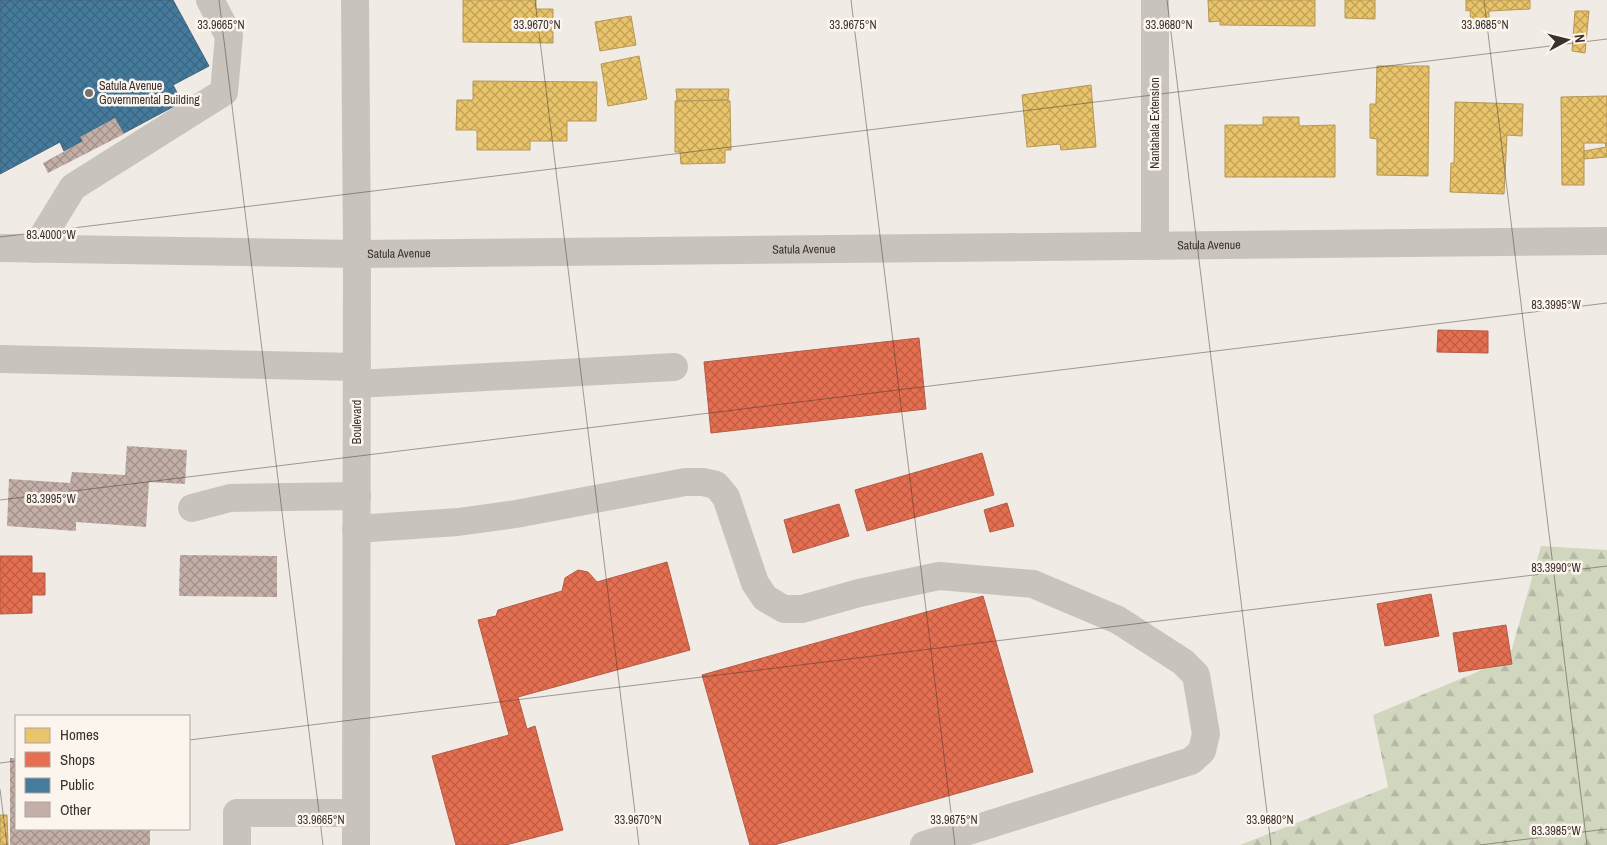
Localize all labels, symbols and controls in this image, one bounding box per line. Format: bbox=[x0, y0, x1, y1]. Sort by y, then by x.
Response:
north arrow bbox=[1542, 15, 1592, 65]
text: 33.9665°N bbox=[197, 17, 245, 33]
text: 33.9670°N bbox=[513, 17, 561, 33]
text: 33.9675°N bbox=[829, 17, 877, 33]
text: 33.9680°N bbox=[1145, 17, 1193, 33]
text: 33.9685°N bbox=[1461, 17, 1509, 33]
text: N bbox=[1570, 33, 1589, 44]
street label: Nantahala Extension bbox=[1147, 77, 1163, 169]
place label: Satula Avenue Governmental Building bbox=[99, 78, 200, 108]
marker: Satula Avenue Governmental Building bbox=[83, 87, 95, 99]
text: 83.4000°W bbox=[26, 227, 77, 243]
street label: Satula Avenue bbox=[1177, 237, 1241, 253]
street label: Satula Avenue bbox=[772, 241, 836, 258]
street label: Satula Avenue bbox=[367, 245, 431, 262]
text: 83.3995°W bbox=[1531, 297, 1582, 313]
street label: Boulevard bbox=[349, 400, 365, 444]
text: 83.3995°W bbox=[26, 491, 77, 507]
text: 83.3990°W bbox=[1531, 560, 1582, 576]
legend bbox=[15, 715, 190, 830]
text: Homes bbox=[60, 724, 99, 745]
text: Shops bbox=[60, 749, 95, 770]
text: Public bbox=[60, 774, 94, 795]
text: Other bbox=[60, 799, 91, 820]
text: 33.9665°N bbox=[297, 812, 345, 828]
text: 33.9670°N bbox=[614, 812, 662, 828]
text: 33.9675°N bbox=[930, 812, 978, 828]
text: 33.9680°N bbox=[1246, 812, 1294, 828]
text: 83.3985°W bbox=[1531, 823, 1582, 839]

